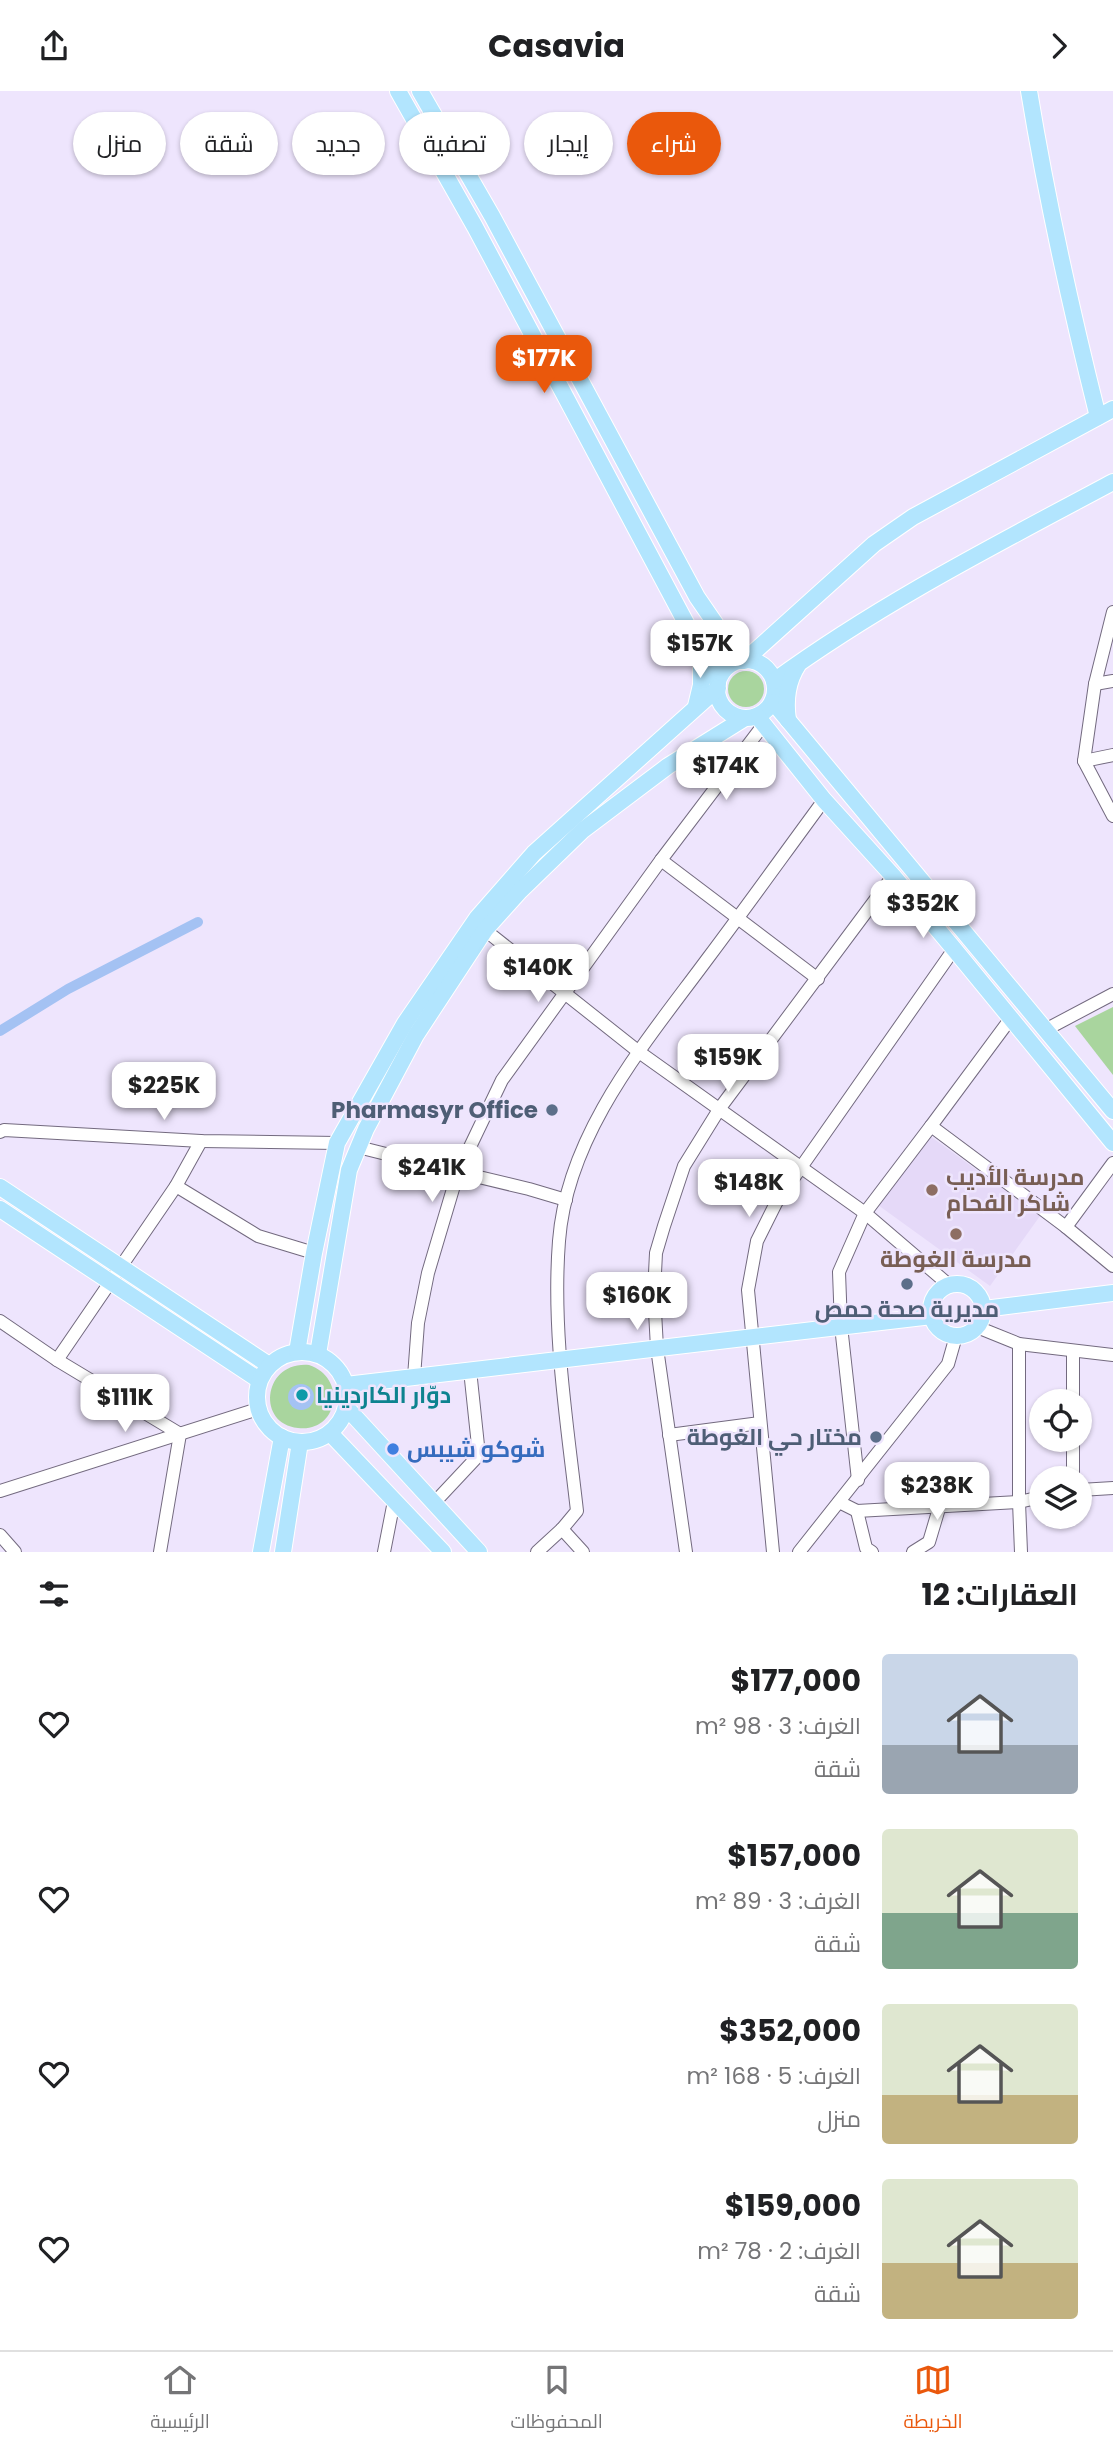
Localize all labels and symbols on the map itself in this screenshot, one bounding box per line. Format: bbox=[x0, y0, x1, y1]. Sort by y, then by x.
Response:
pin: $177K bbox=[495, 335, 593, 395]
pin: $157K bbox=[651, 621, 749, 680]
pin: $174K bbox=[677, 743, 775, 802]
pin: $352K bbox=[874, 881, 972, 940]
pin: $140K bbox=[489, 944, 587, 1004]
pin: $159K bbox=[679, 1035, 777, 1094]
pin: $225K bbox=[115, 1063, 213, 1122]
place label: Pharmasyr Office bbox=[331, 1094, 538, 1126]
marker: Pharmasyr Office bbox=[544, 1102, 560, 1118]
pin: $241K bbox=[383, 1145, 481, 1204]
pin: $148K bbox=[700, 1159, 798, 1219]
place label: مدرسة الأديب شاكر الفحام bbox=[946, 1161, 1085, 1219]
marker: مدرسة الأديب شاكر الفحام bbox=[924, 1182, 940, 1198]
marker: مدرسة الغوطة bbox=[948, 1226, 964, 1242]
place label: مدرسة الغوطة bbox=[880, 1243, 1032, 1275]
pin: $160K bbox=[588, 1273, 686, 1332]
marker: مديرية صحة حمص bbox=[899, 1276, 915, 1292]
place label: مديرية صحة حمص bbox=[815, 1293, 999, 1325]
pin: $111K bbox=[76, 1375, 174, 1434]
place label: دوّار الكاردينيا bbox=[316, 1379, 451, 1411]
marker: دوّار الكاردينيا bbox=[294, 1387, 310, 1403]
place label: مختار حي الغوطة bbox=[687, 1421, 862, 1456]
marker: مختار حي الغوطة bbox=[868, 1429, 884, 1445]
place label: شوكو شيبس bbox=[407, 1433, 545, 1465]
marker: شوكو شيبس bbox=[385, 1441, 401, 1457]
pin: $238K bbox=[888, 1463, 986, 1522]

